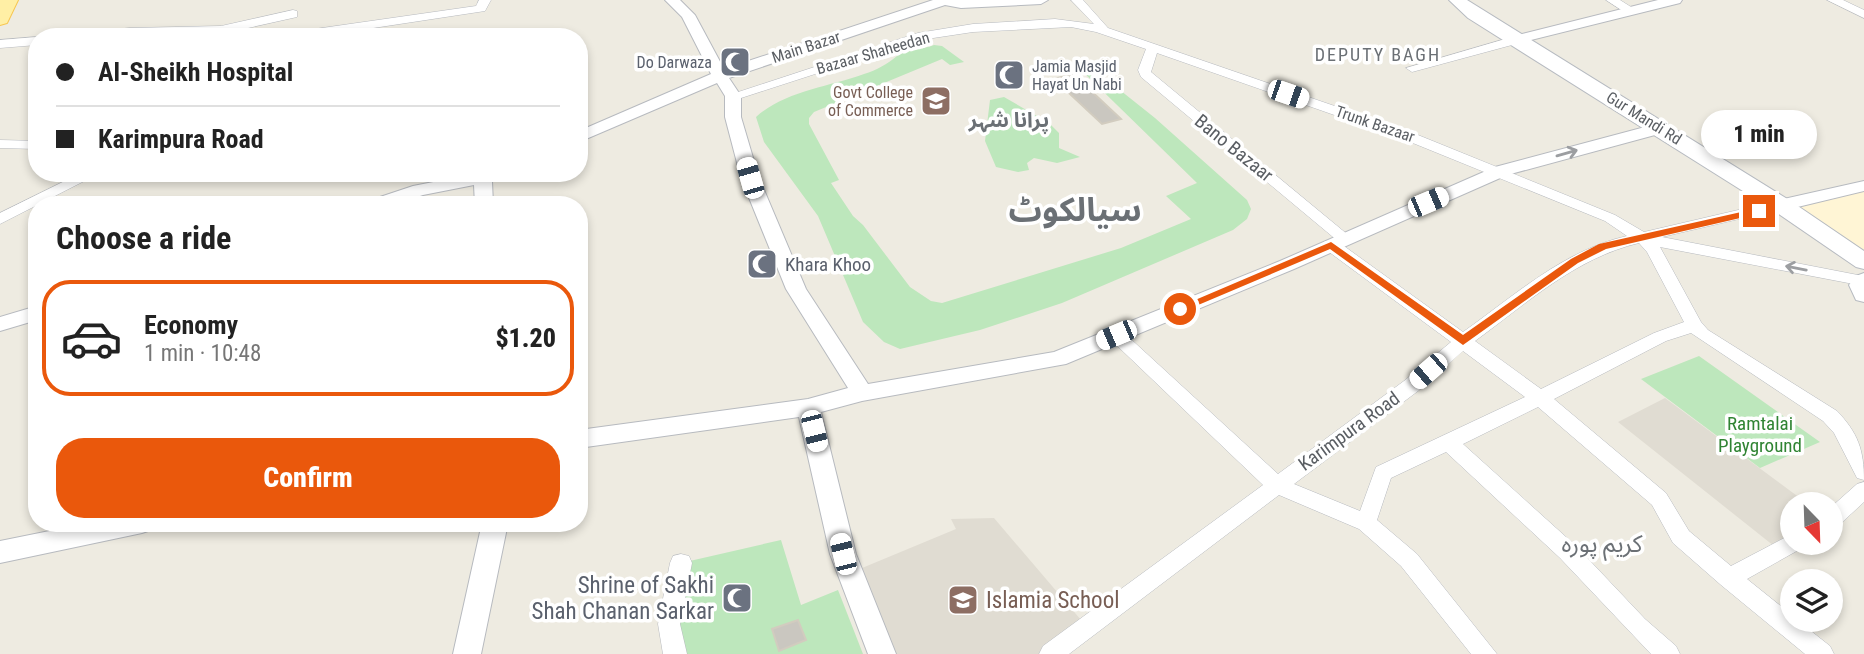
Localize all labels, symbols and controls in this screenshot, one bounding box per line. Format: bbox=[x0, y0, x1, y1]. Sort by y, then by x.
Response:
street label: Main Bazar bbox=[769, 27, 843, 67]
street label: Bazaar Shaheedan bbox=[814, 28, 932, 78]
district label: DEPUTY BAGH bbox=[1315, 44, 1441, 65]
mosque icon: Do Darwaza bbox=[718, 45, 752, 79]
place label: Do Darwaza bbox=[637, 53, 712, 72]
text: Al-Sheikh Hospital bbox=[98, 57, 293, 87]
place label: Jamia Masjid Hayat Un Nabi bbox=[1032, 57, 1122, 94]
mosque icon: Jamia Masjid Hayat Un Nabi bbox=[992, 58, 1026, 92]
car bbox=[1265, 77, 1312, 111]
place label: Govt College of Commerce bbox=[828, 83, 913, 120]
school or university icon: Govt College of Commerce bbox=[919, 84, 953, 118]
street label: Gur Mandi Rd bbox=[1603, 87, 1685, 149]
street label: Trunk Bazaar bbox=[1333, 102, 1417, 146]
district label: پرانا شہر bbox=[968, 108, 1049, 134]
street label: Bano Bazaar bbox=[1190, 109, 1278, 187]
callout: 1 min bbox=[1701, 110, 1817, 158]
text: 1 min bbox=[1733, 121, 1785, 148]
text: Karimpura Road bbox=[98, 124, 264, 154]
one-way arrow bbox=[1555, 145, 1577, 158]
car bbox=[735, 155, 766, 201]
car bbox=[1405, 184, 1452, 220]
district label: سیالکوٹ bbox=[1009, 190, 1142, 229]
route end bbox=[1743, 195, 1775, 227]
text: Choose a ride bbox=[56, 219, 231, 257]
mosque icon: Khara Khoo bbox=[745, 247, 779, 281]
place label: Khara Khoo bbox=[785, 253, 871, 276]
one-way arrow bbox=[1785, 261, 1808, 274]
route start bbox=[1164, 293, 1196, 325]
icon: car bbox=[60, 307, 123, 370]
text: Economy bbox=[144, 310, 238, 340]
car bbox=[1093, 317, 1140, 353]
text: $1.20 bbox=[495, 323, 556, 353]
text: 1 min · 10:48 bbox=[144, 340, 261, 367]
car bbox=[1406, 349, 1451, 393]
street label: Karimpura Road bbox=[1294, 387, 1404, 475]
car bbox=[799, 408, 830, 454]
park label: Ramtalai Playground bbox=[1718, 412, 1802, 457]
button: Confirm bbox=[56, 438, 560, 518]
north arrow bbox=[1780, 492, 1843, 555]
map controls bbox=[1780, 492, 1843, 632]
district label: کریم پورہ bbox=[1562, 530, 1644, 561]
car bbox=[828, 531, 859, 577]
button: layers bbox=[1780, 569, 1843, 632]
place label: Shrine of Sakhi Shah Chanan Sarkar bbox=[531, 572, 714, 625]
mosque icon: Shrine of Sakhi Shah Chanan Sarkar bbox=[720, 581, 754, 615]
school or university icon: Islamia School bbox=[946, 583, 980, 617]
place label: Islamia School bbox=[986, 587, 1119, 614]

